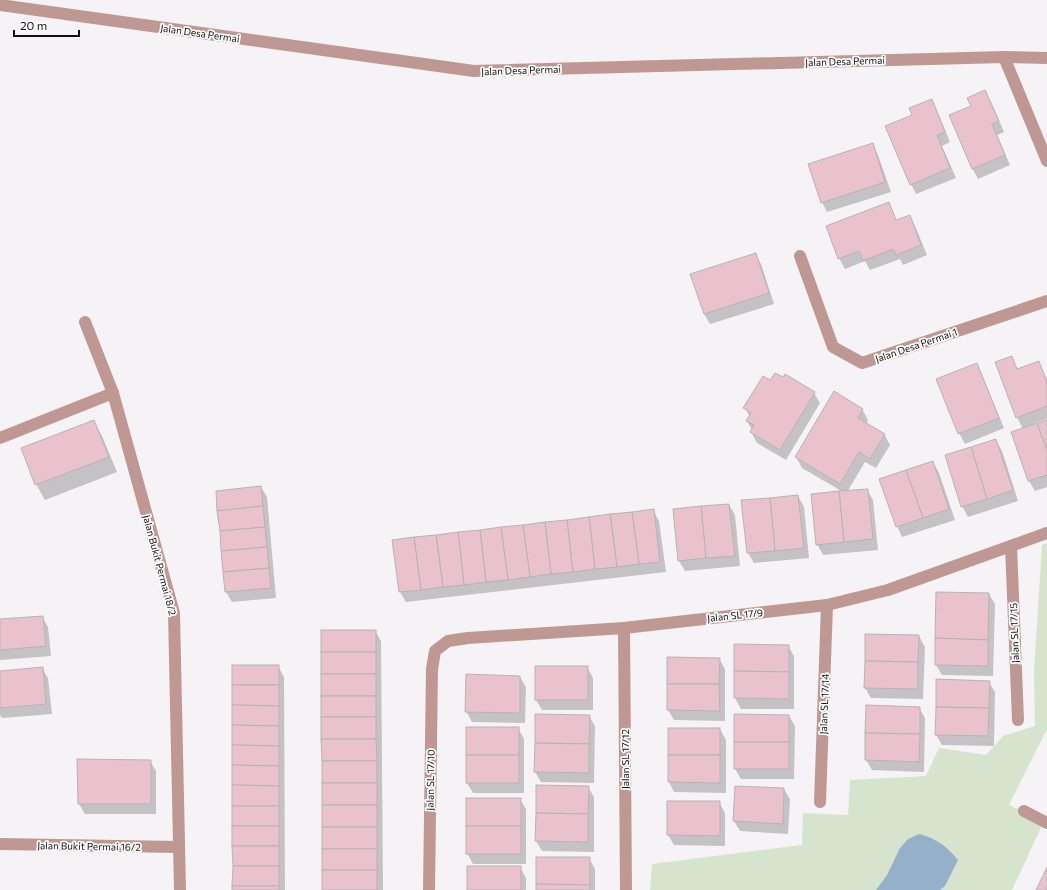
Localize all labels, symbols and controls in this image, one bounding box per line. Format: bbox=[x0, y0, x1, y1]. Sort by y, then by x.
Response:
scale bar bbox=[14, 12, 79, 38]
text: 20 m bbox=[20, 18, 47, 32]
street label: Jalan Desa Permai bbox=[160, 22, 240, 44]
street label: Jalan Desa Permai bbox=[805, 54, 885, 68]
street label: Jalan Desa Permai bbox=[481, 63, 561, 77]
street label: Jalan Desa Permai 1 bbox=[873, 325, 959, 365]
street label: Jalan Bukit Permai 18/2 bbox=[141, 513, 179, 617]
street label: Jalan SL 17/15 bbox=[1007, 602, 1021, 663]
street label: Jalan SL 17/9 bbox=[706, 606, 764, 624]
street label: Jalan SL 17/14 bbox=[817, 673, 831, 735]
street label: Jalan SL 17/12 bbox=[619, 728, 631, 789]
street label: Jalan SL 17/10 bbox=[423, 749, 437, 811]
street label: Jalan Bukit Permai 16/2 bbox=[37, 839, 141, 853]

